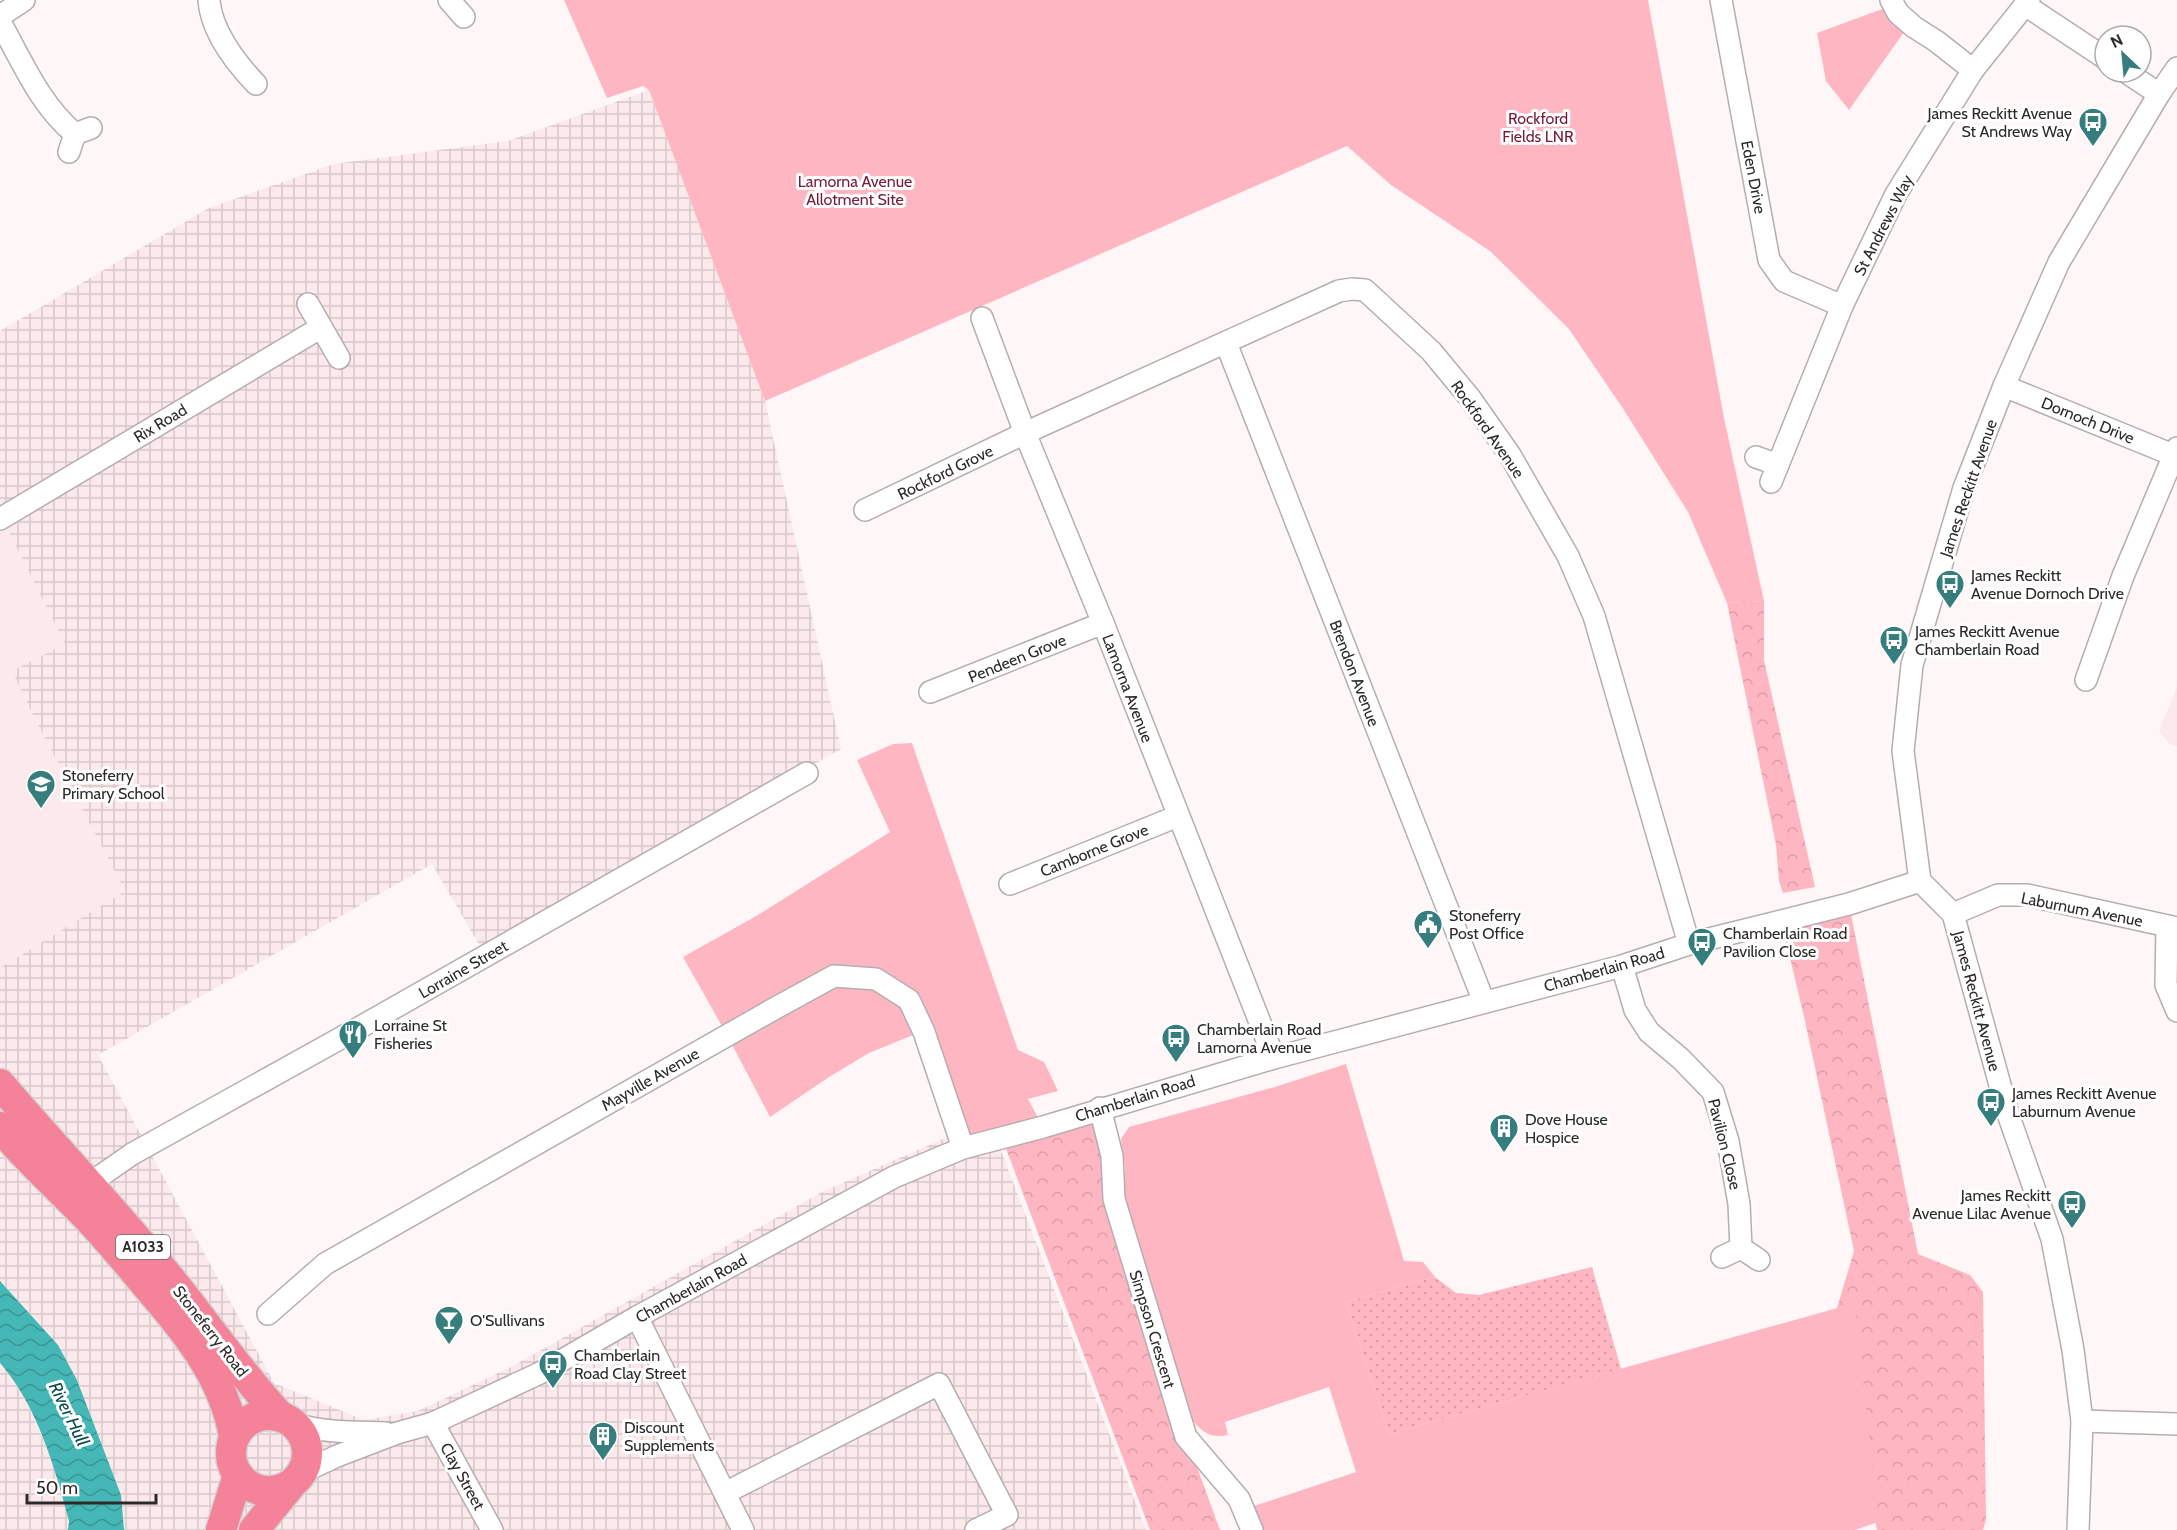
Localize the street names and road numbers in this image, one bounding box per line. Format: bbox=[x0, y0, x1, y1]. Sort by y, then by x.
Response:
street label: Eden Drive bbox=[1737, 139, 1770, 215]
street label: St Andrews Way bbox=[1850, 172, 1917, 279]
street label: Rockford Avenue bbox=[1447, 377, 1528, 482]
street label: Dornoch Drive bbox=[2039, 393, 2137, 448]
street label: Rix Road bbox=[130, 400, 190, 447]
street label: James Reckitt Avenue bbox=[1936, 417, 2001, 561]
street label: Rockford Grove bbox=[894, 441, 996, 504]
street label: Brendon Avenue bbox=[1326, 617, 1384, 729]
street label: Pendeen Grove bbox=[965, 630, 1069, 687]
street label: Lamorna Avenue bbox=[1098, 631, 1157, 745]
street label: Camborne Grove bbox=[1037, 820, 1151, 881]
street label: Laburnum Avenue bbox=[2019, 888, 2144, 931]
street label: James Reckitt Avenue bbox=[1948, 928, 2004, 1073]
street label: Lorraine Street bbox=[415, 936, 512, 1003]
street label: Chamberlain Road bbox=[1542, 943, 1667, 996]
street label: Mayville Avenue bbox=[598, 1044, 702, 1115]
street label: Chamberlain Road bbox=[1073, 1071, 1197, 1126]
street label: Pavilion Close bbox=[1704, 1097, 1745, 1192]
road number: A1033 bbox=[116, 1235, 170, 1259]
street label: Chamberlain Road bbox=[632, 1250, 750, 1327]
street label: Simpson Crescent bbox=[1126, 1268, 1180, 1391]
street label: Stoneferry Road bbox=[169, 1282, 252, 1381]
street label: Clay Street bbox=[436, 1439, 489, 1514]

